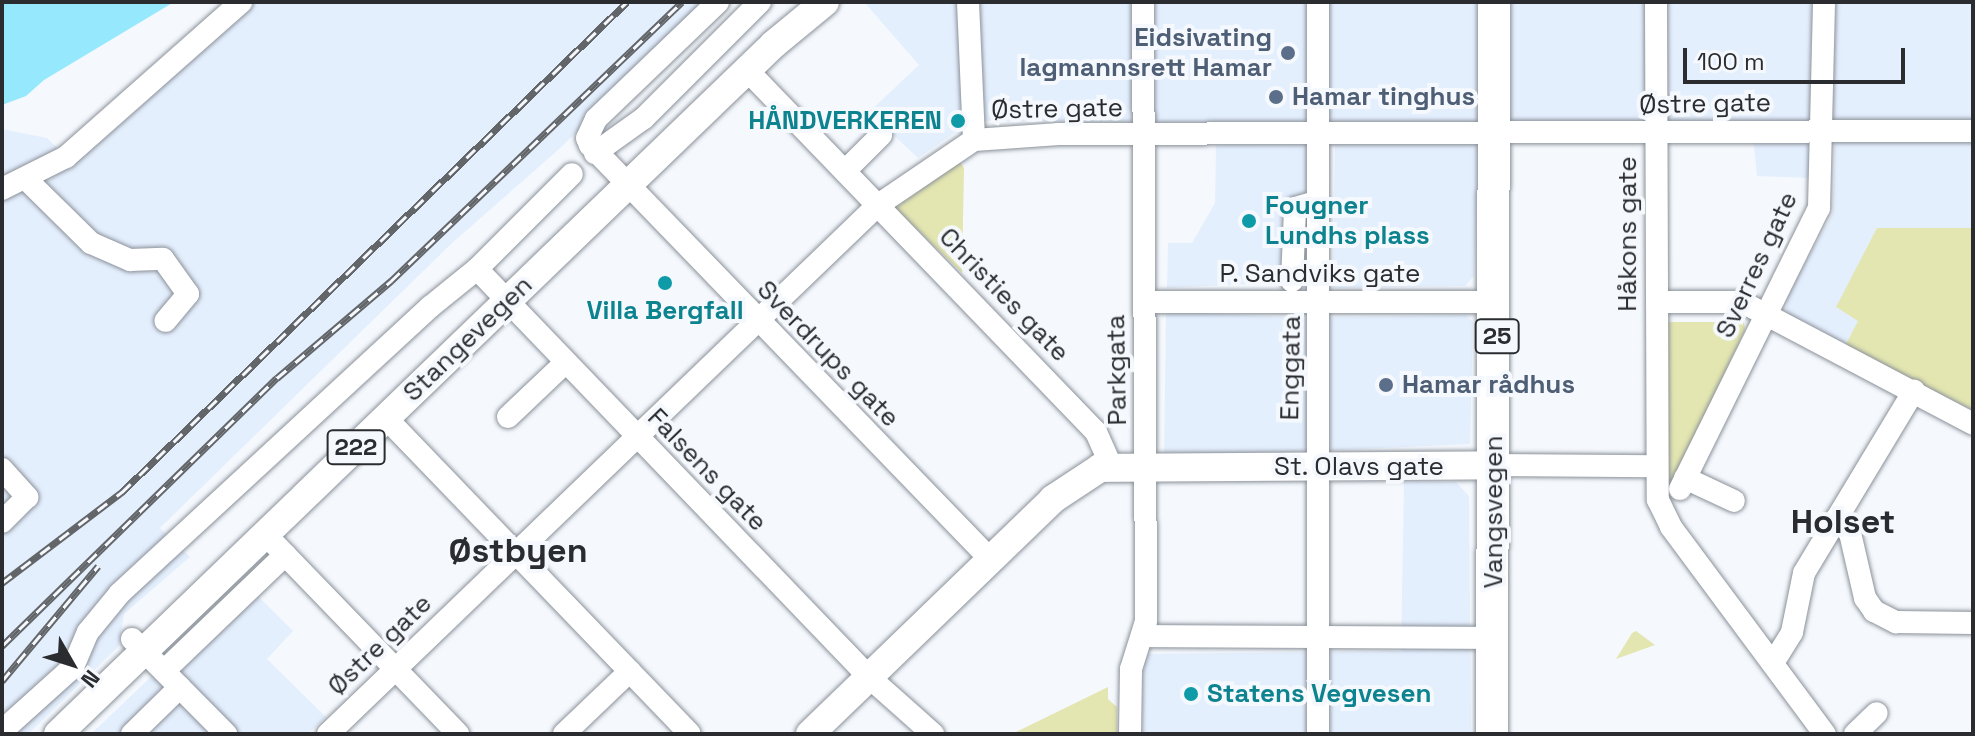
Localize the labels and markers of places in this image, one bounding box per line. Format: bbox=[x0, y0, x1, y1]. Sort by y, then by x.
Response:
place label: Eidsivating lagmannsrett Hamar bbox=[1019, 22, 1272, 84]
marker: Eidsivating lagmannsrett Hamar bbox=[1279, 44, 1297, 62]
place label: Hamar tinghus bbox=[1292, 81, 1475, 113]
marker: Hamar tinghus bbox=[1267, 88, 1285, 106]
place label: HÅNDVERKEREN bbox=[748, 105, 942, 137]
marker: HÅNDVERKEREN bbox=[949, 112, 967, 130]
place label: Fougner Lundhs plass bbox=[1265, 190, 1430, 252]
marker: Fougner Lundhs plass bbox=[1240, 212, 1258, 230]
marker: Villa Bergfall bbox=[656, 274, 674, 292]
place label: Villa Bergfall bbox=[586, 295, 744, 327]
place label: Hamar rådhus bbox=[1402, 369, 1575, 401]
marker: Hamar rådhus bbox=[1377, 376, 1395, 394]
place label: Statens Vegvesen bbox=[1207, 678, 1432, 710]
marker: Statens Vegvesen bbox=[1182, 685, 1200, 703]

